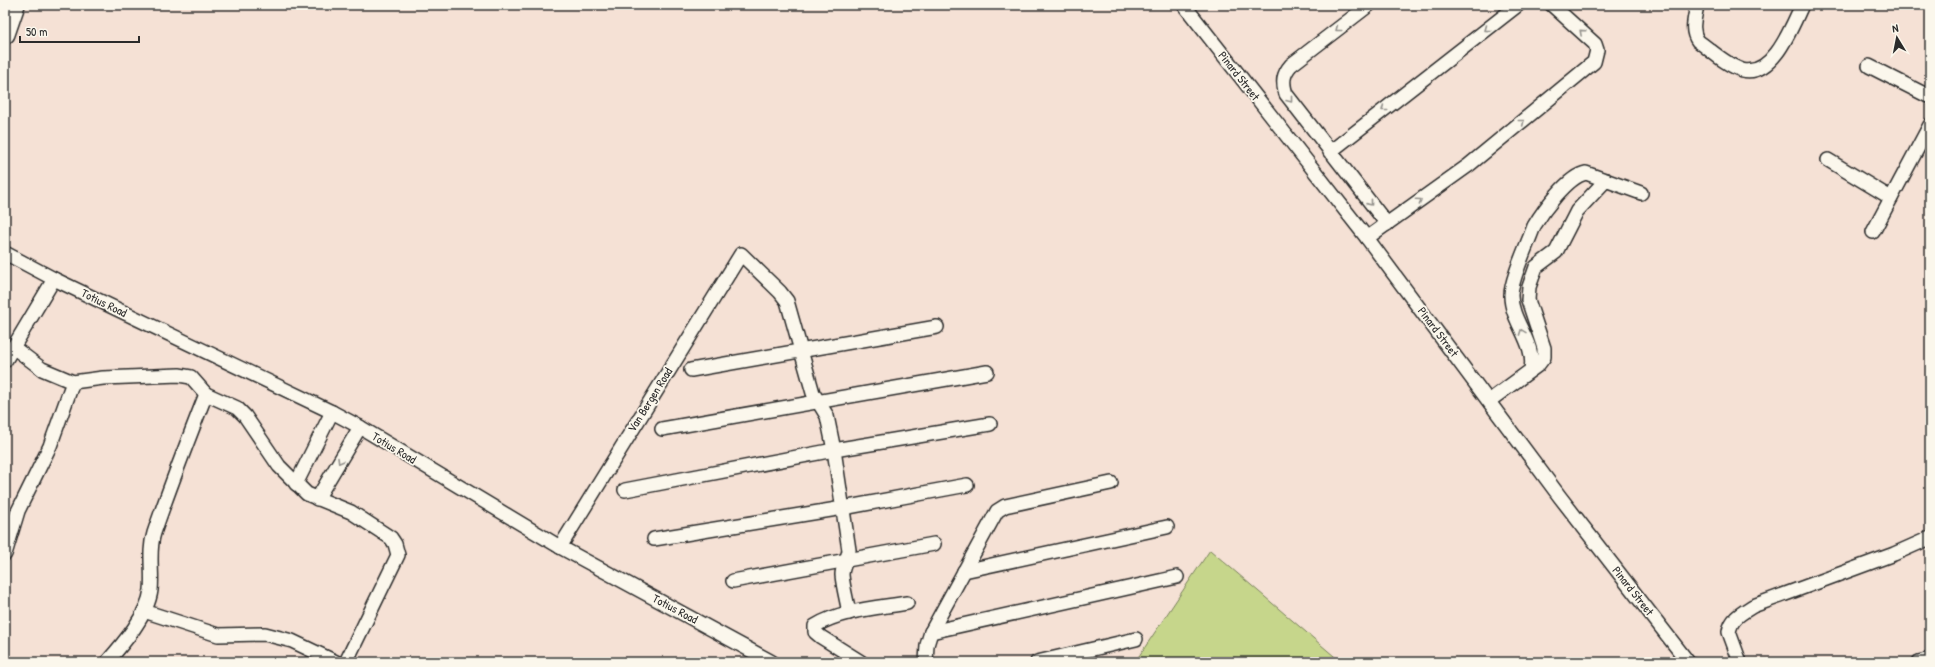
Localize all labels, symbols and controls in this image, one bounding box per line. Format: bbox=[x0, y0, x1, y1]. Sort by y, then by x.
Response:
scale bar bbox=[20, 18, 139, 44]
north arrow bbox=[1877, 18, 1917, 58]
text: N bbox=[1891, 21, 1900, 36]
text: 50 m bbox=[26, 23, 47, 40]
one-way arrow bbox=[1336, 24, 1343, 31]
one-way arrow bbox=[1484, 24, 1491, 31]
one-way arrow bbox=[1579, 29, 1587, 37]
street label: Pinard Street bbox=[1215, 47, 1265, 105]
one-way arrow bbox=[1285, 95, 1292, 102]
one-way arrow bbox=[1382, 104, 1389, 111]
one-way arrow bbox=[1517, 120, 1524, 127]
one-way arrow bbox=[1365, 198, 1372, 205]
one-way arrow bbox=[1414, 199, 1421, 206]
street label: Totius Road bbox=[78, 284, 130, 321]
street label: Pinard Street bbox=[1414, 303, 1463, 361]
one-way arrow bbox=[1519, 329, 1527, 336]
street label: Van Bergen Road bbox=[623, 364, 676, 435]
street label: Totius Road bbox=[369, 428, 420, 468]
one-way arrow bbox=[337, 457, 345, 464]
street label: Pinard Street bbox=[1609, 562, 1659, 620]
street label: Totius Road bbox=[650, 590, 701, 628]

